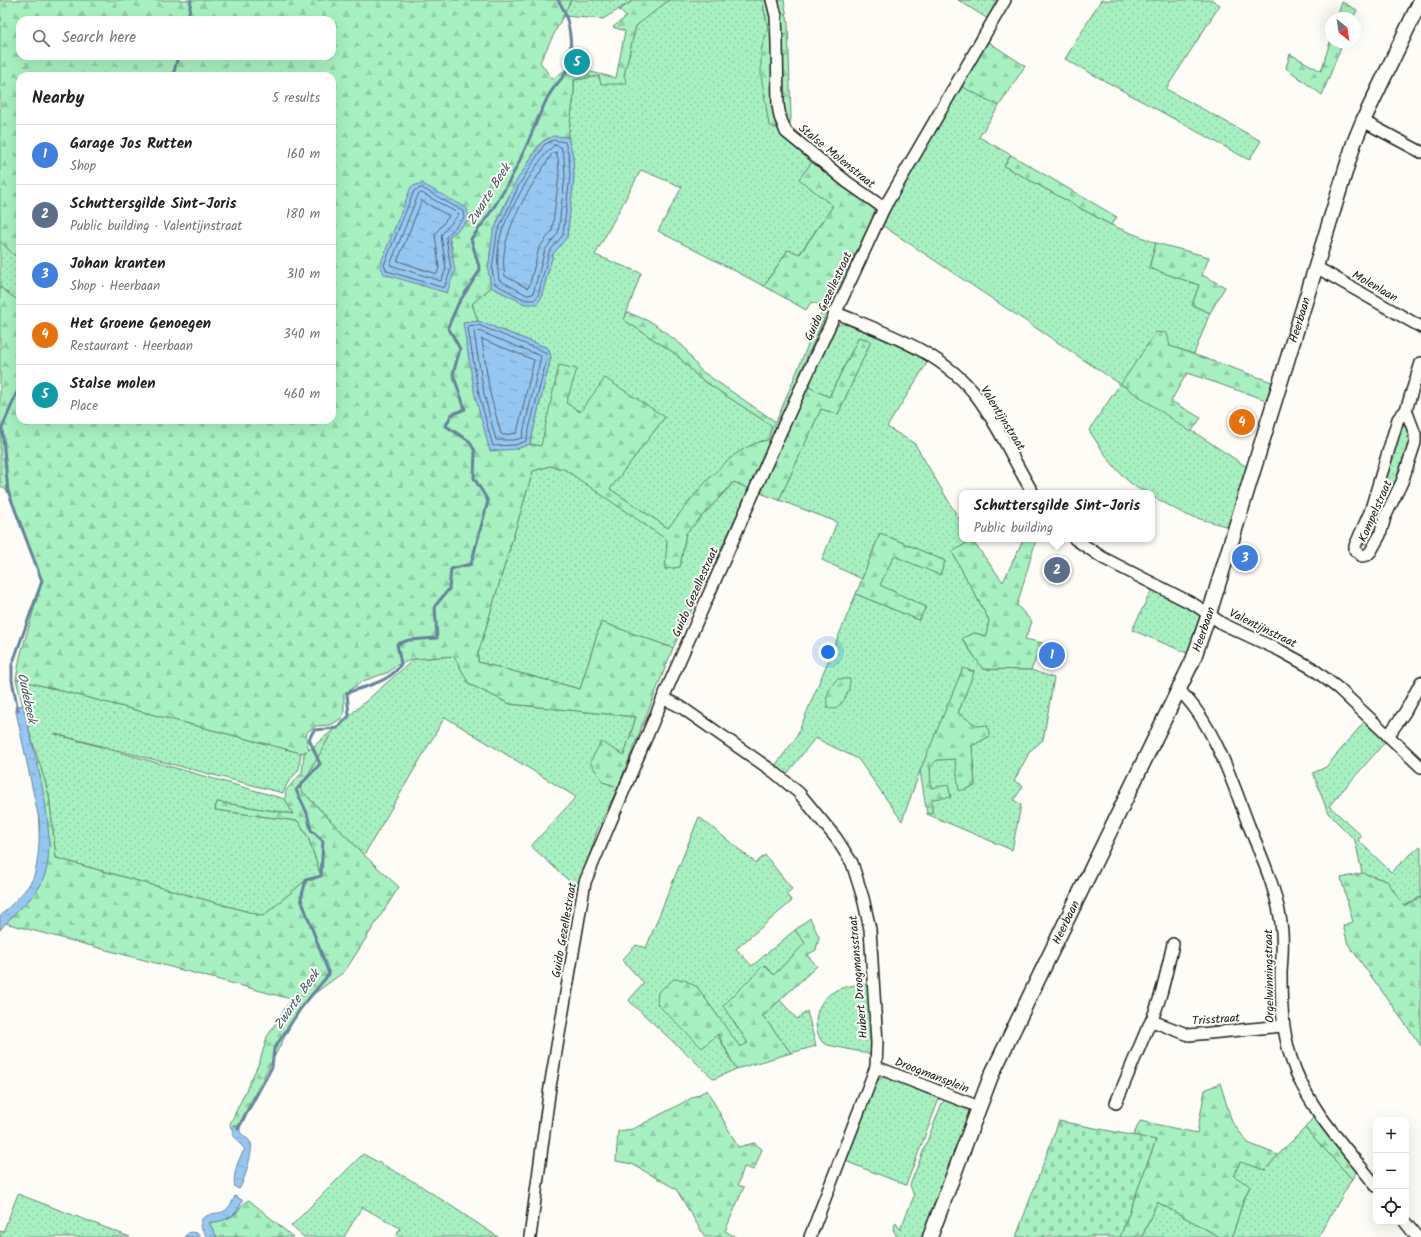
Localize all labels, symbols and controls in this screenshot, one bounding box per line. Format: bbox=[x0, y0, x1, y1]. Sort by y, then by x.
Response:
north arrow bbox=[1325, 12, 1361, 48]
search box bbox=[16, 16, 336, 60]
text: Search here bbox=[62, 26, 136, 50]
icon: search bbox=[30, 27, 52, 49]
pin: 5 bbox=[564, 47, 590, 77]
text: Nearby bbox=[32, 85, 84, 112]
text: 5 results bbox=[272, 88, 320, 109]
street label: Stalse Molenstraat bbox=[794, 119, 880, 194]
text: Garage Jos Rutten bbox=[70, 132, 192, 156]
text: 1 bbox=[43, 144, 47, 165]
text: 160 m bbox=[287, 144, 320, 165]
text: Shop bbox=[70, 156, 96, 177]
water label: Zwarte Beek bbox=[462, 158, 518, 230]
text: Schuttersgilde Sint-Joris bbox=[70, 192, 237, 216]
text: 2 bbox=[41, 204, 49, 225]
text: 180 m bbox=[286, 204, 320, 225]
text: Public building · Valentijnstraat bbox=[70, 216, 242, 237]
street label: Guido Gezellestraat bbox=[799, 248, 858, 344]
text: Johan kranten bbox=[70, 252, 166, 276]
text: 3 bbox=[41, 264, 49, 285]
text: 310 m bbox=[286, 264, 320, 285]
street label: Molenlaan bbox=[1348, 266, 1401, 307]
text: Shop · Heerbaan bbox=[70, 276, 160, 297]
street label: Heerbaan bbox=[1284, 295, 1316, 345]
text: Het Groene Genoegen bbox=[70, 312, 211, 336]
text: 4 bbox=[41, 324, 49, 345]
text: 340 m bbox=[283, 324, 320, 345]
text: Restaurant · Heerbaan bbox=[70, 336, 193, 357]
text: Stalse molen bbox=[70, 372, 156, 396]
street label: Valentijnstraat bbox=[975, 382, 1030, 455]
text: 5 bbox=[42, 384, 48, 405]
text: 460 m bbox=[284, 384, 320, 405]
text: Place bbox=[70, 396, 98, 417]
pin: 4 bbox=[1229, 407, 1255, 437]
street label: Kompelstraat bbox=[1353, 477, 1398, 545]
popup bbox=[959, 490, 1155, 542]
text: Schuttersgilde Sint-Joris bbox=[974, 494, 1140, 518]
text: Public building bbox=[974, 518, 1053, 539]
pin: 3 bbox=[1232, 543, 1258, 573]
street label: Guido Gezellestraat bbox=[667, 544, 724, 640]
pin: 2 bbox=[1044, 555, 1070, 585]
street label: Valentijnstraat bbox=[1226, 604, 1300, 653]
street label: Heerbaan bbox=[1187, 605, 1221, 655]
pin: 1 bbox=[1039, 640, 1065, 670]
your location bbox=[818, 642, 838, 662]
water label: Oudebeek bbox=[11, 671, 43, 727]
street label: Guido Gezellestraat bbox=[547, 881, 582, 979]
street label: Heerbaan bbox=[1047, 897, 1085, 948]
street label: Hubert Droogmansstraat bbox=[844, 914, 873, 1039]
street label: Orgelwinningstraat bbox=[1259, 929, 1280, 1023]
water label: Zwarte Beek bbox=[269, 964, 327, 1034]
street label: Trisstraat bbox=[1191, 1008, 1241, 1031]
street label: Droogmansplein bbox=[892, 1053, 972, 1098]
map controls bbox=[1373, 1117, 1409, 1225]
button: + bbox=[1373, 1117, 1409, 1153]
button: − bbox=[1373, 1153, 1409, 1189]
button: locate bbox=[1373, 1189, 1409, 1225]

